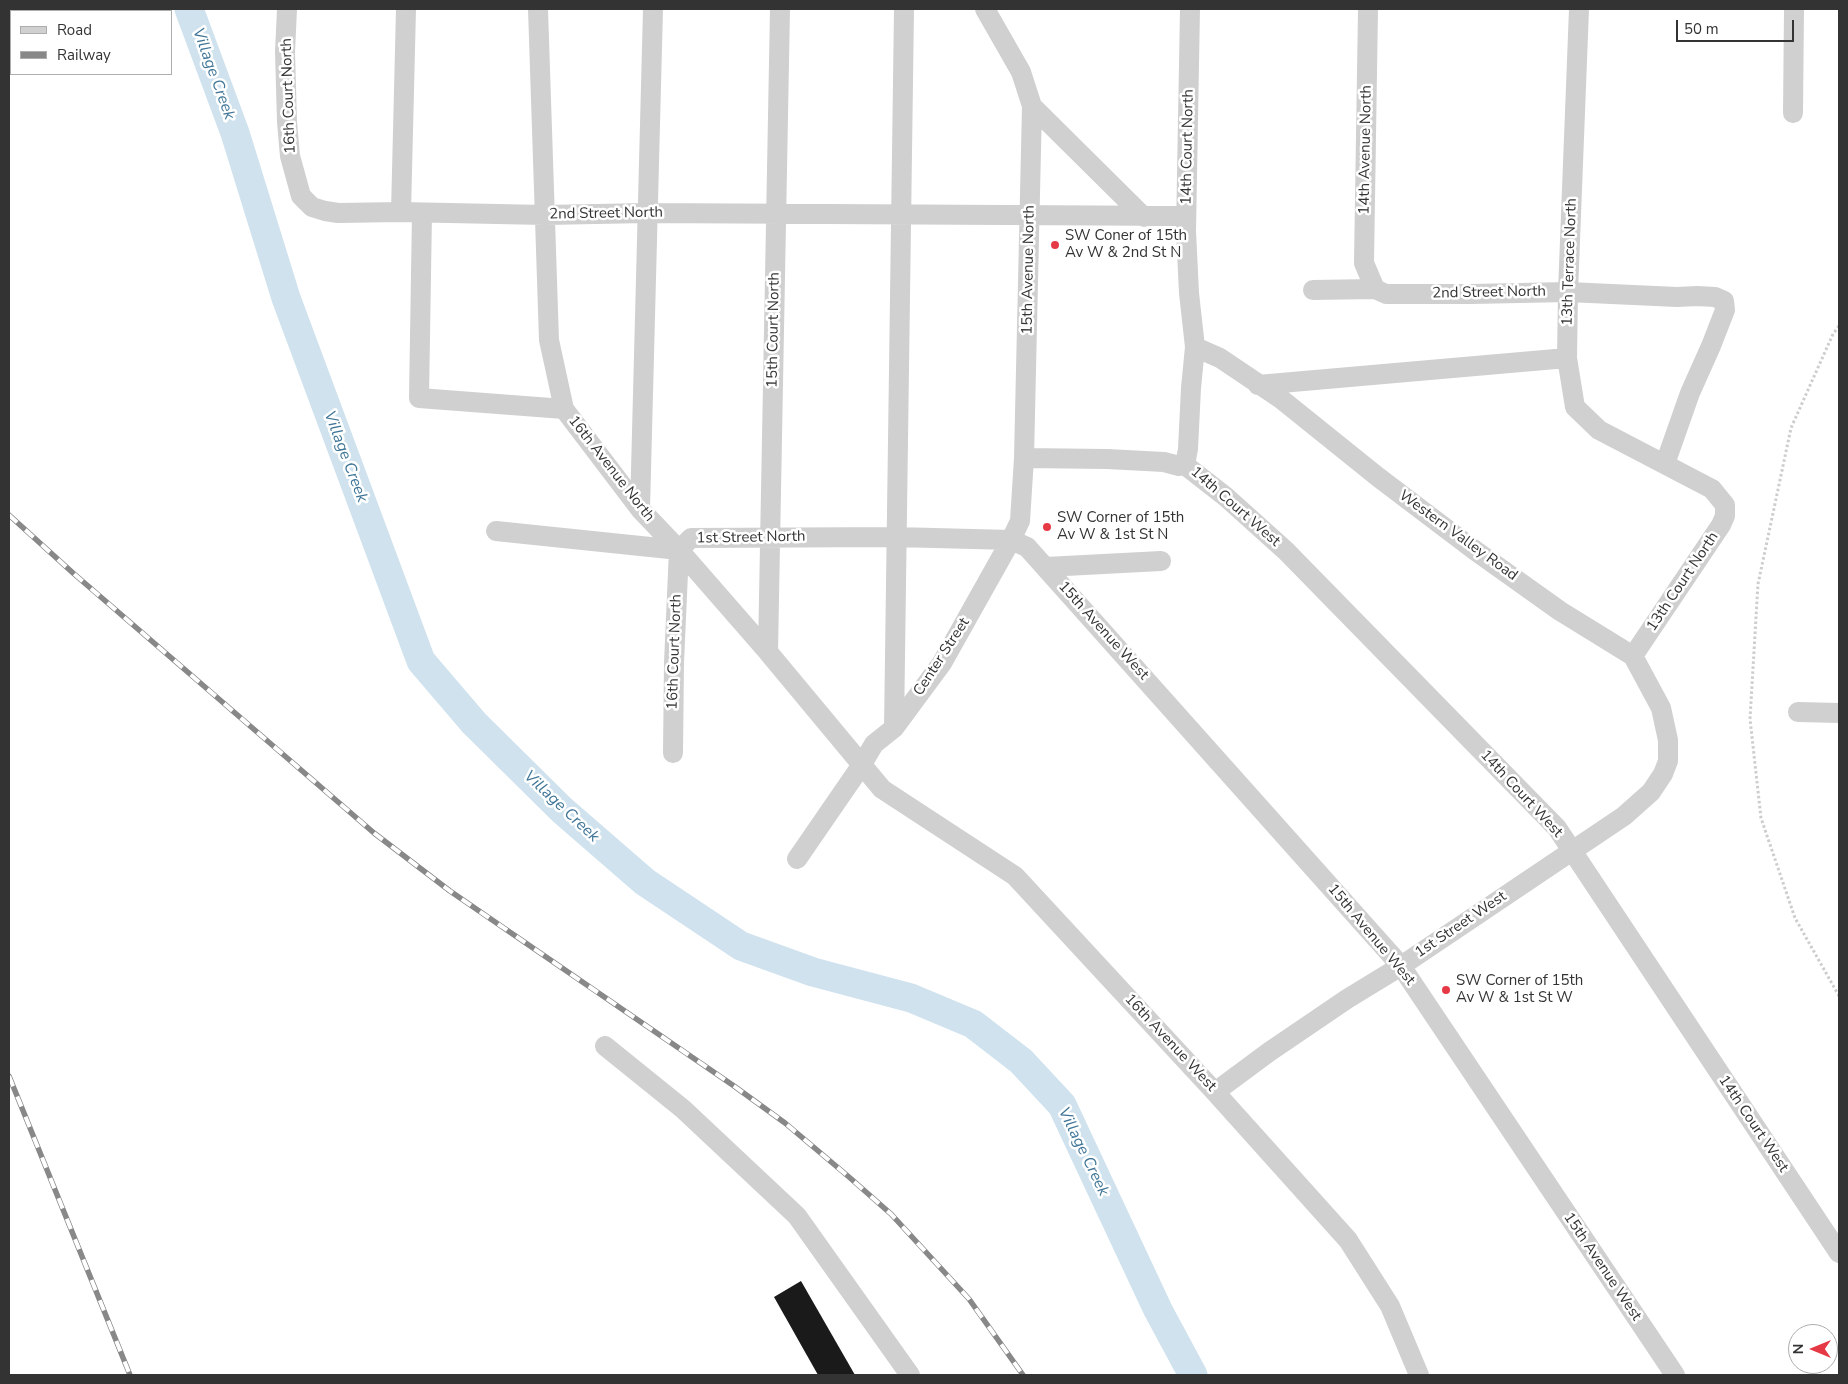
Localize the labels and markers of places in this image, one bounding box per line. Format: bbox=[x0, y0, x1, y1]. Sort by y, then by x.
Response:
place label: SW Coner of 15th Av W & 2nd St N bbox=[1065, 227, 1187, 262]
marker: SW Coner of 15th Av W & 2nd St N bbox=[1049, 239, 1061, 251]
place label: SW Corner of 15th Av W & 1st St N bbox=[1057, 509, 1184, 544]
marker: SW Corner of 15th Av W & 1st St N bbox=[1041, 521, 1053, 533]
place label: SW Corner of 15th Av W & 1st St W bbox=[1456, 972, 1583, 1007]
marker: SW Corner of 15th Av W & 1st St W bbox=[1440, 984, 1452, 996]

